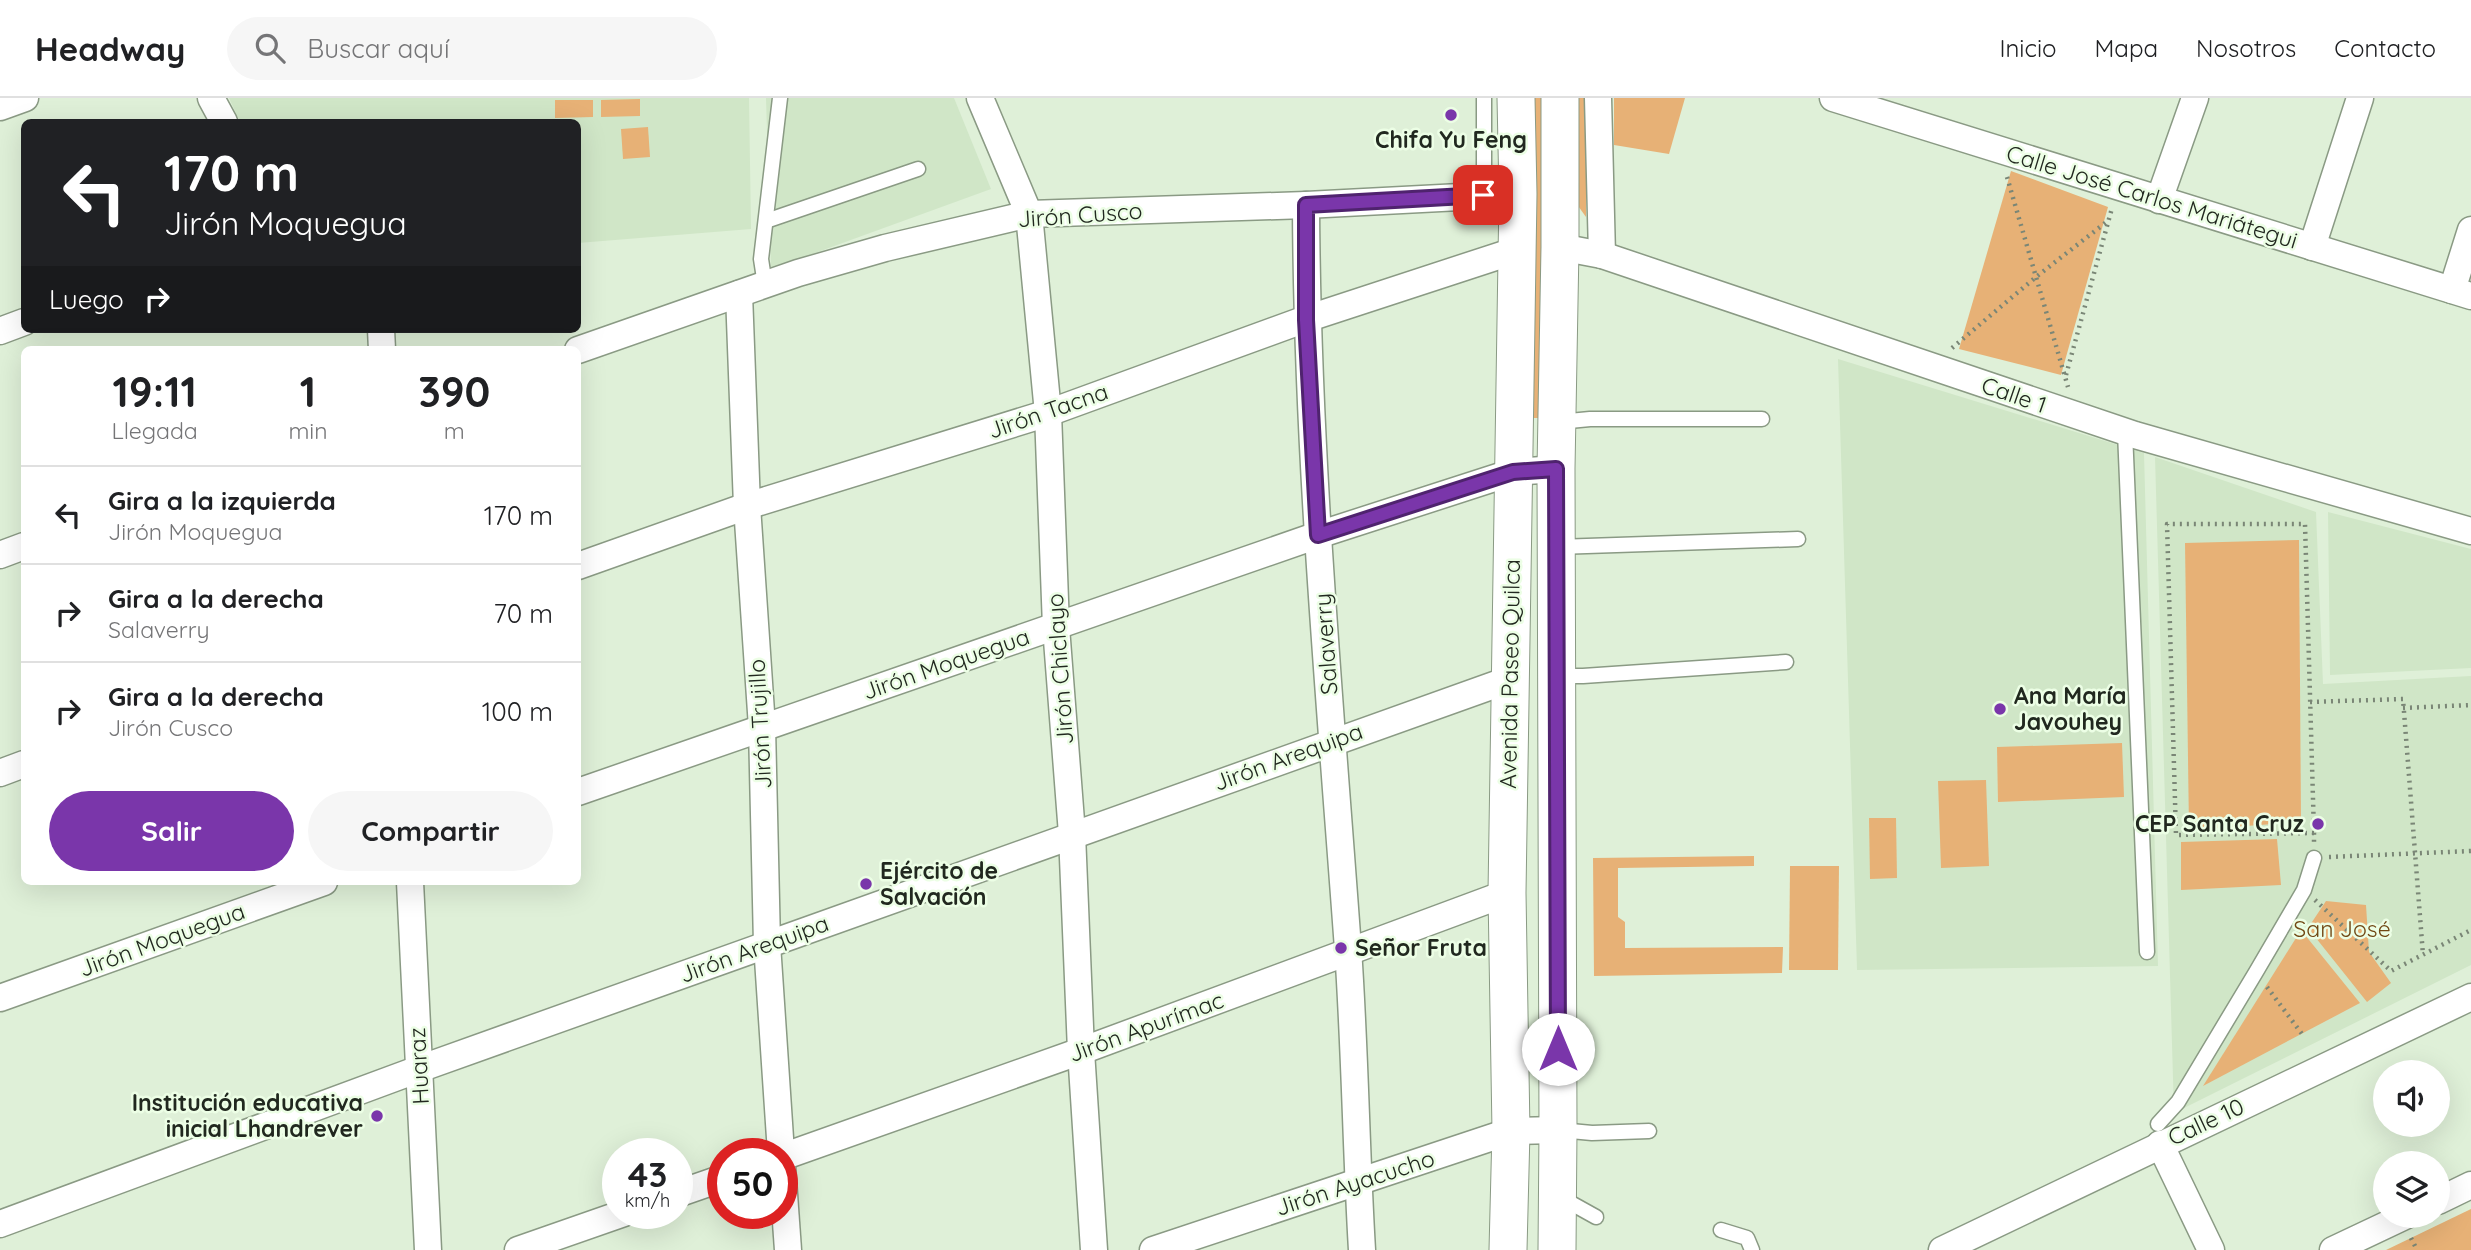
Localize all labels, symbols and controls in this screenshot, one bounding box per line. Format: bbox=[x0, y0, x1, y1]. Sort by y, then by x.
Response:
search box bbox=[227, 17, 717, 80]
text: Headway bbox=[35, 28, 185, 69]
icon: search bbox=[251, 29, 289, 67]
text: Buscar aquí bbox=[307, 32, 449, 65]
text: Inicio bbox=[1999, 33, 2057, 63]
text: Mapa bbox=[2095, 33, 2158, 63]
text: Nosotros bbox=[2196, 33, 2296, 63]
text: Contacto bbox=[2334, 33, 2436, 63]
marker: Chifa Yu Feng bbox=[1443, 107, 1459, 123]
place label: Chifa Yu Feng bbox=[1375, 125, 1527, 154]
street label: Calle José Carlos Mariátegui bbox=[2003, 138, 2301, 255]
text: 170 m bbox=[164, 142, 299, 203]
icon: left bbox=[49, 147, 140, 238]
pin bbox=[1453, 165, 1513, 225]
icon: arrive bbox=[1464, 176, 1502, 214]
street label: Jirón Cusco bbox=[1017, 196, 1143, 233]
text: Jirón Moquegua bbox=[164, 203, 407, 243]
icon: right bbox=[138, 280, 176, 318]
text: Luego bbox=[49, 283, 124, 316]
text: 19:11 bbox=[113, 365, 197, 418]
text: 1 bbox=[300, 365, 316, 418]
text: 390 bbox=[418, 365, 490, 418]
street label: Calle 1 bbox=[1978, 370, 2051, 419]
street label: Jirón Tacna bbox=[984, 376, 1112, 445]
text: Llegada bbox=[112, 416, 198, 445]
text: min bbox=[288, 416, 328, 445]
text: m bbox=[444, 416, 465, 445]
text: Gira a la izquierda bbox=[108, 484, 336, 517]
icon: left bbox=[49, 496, 87, 534]
text: 170 m bbox=[484, 499, 553, 532]
text: Jirón Moquegua bbox=[108, 517, 282, 546]
street label: Avenida Paseo Quilca bbox=[1493, 559, 1526, 789]
text: Gira a la derecha bbox=[108, 582, 324, 615]
street label: Salaverry bbox=[1307, 592, 1344, 696]
street label: Jirón Chiclayo bbox=[1040, 593, 1079, 746]
icon: right bbox=[49, 594, 87, 632]
text: 70 m bbox=[493, 597, 553, 630]
text: Salaverry bbox=[108, 615, 210, 644]
street label: Jirón Moquegua bbox=[859, 621, 1033, 706]
street label: Jirón Trujillo bbox=[742, 658, 777, 790]
text: Gira a la derecha bbox=[108, 680, 324, 713]
place label: Ana María Javouhey bbox=[2014, 681, 2126, 736]
icon: right bbox=[49, 692, 87, 730]
text: 100 m bbox=[482, 695, 553, 728]
marker: Ana María Javouhey bbox=[1992, 701, 2008, 717]
text: Jirón Cusco bbox=[108, 713, 233, 742]
street label: Jirón Arequipa bbox=[1209, 716, 1366, 797]
button: Salir bbox=[49, 791, 294, 871]
button: Compartir bbox=[308, 791, 553, 871]
place label: CEP Santa Cruz bbox=[2135, 809, 2304, 838]
marker: CEP Santa Cruz bbox=[2310, 816, 2326, 832]
place label: Ejército de Salvación bbox=[880, 856, 998, 911]
marker: Ejército de Salvación bbox=[858, 876, 874, 892]
street label: Jirón Moquegua bbox=[75, 896, 249, 983]
street label: Jirón Arequipa bbox=[675, 908, 832, 989]
park label: San José bbox=[2293, 914, 2391, 943]
place label: Señor Fruta bbox=[1355, 933, 1487, 962]
marker: Señor Fruta bbox=[1333, 940, 1349, 956]
street label: Jirón Apurímac bbox=[1064, 985, 1227, 1068]
position arrow bbox=[1521, 1012, 1595, 1086]
street label: Huaraz bbox=[402, 1027, 435, 1105]
map controls bbox=[2373, 1060, 2450, 1228]
button: sound bbox=[2373, 1060, 2450, 1137]
place label: Institución educativa inicial Lhandrever bbox=[132, 1088, 363, 1143]
street label: Calle 10 bbox=[2163, 1091, 2249, 1152]
marker: Institución educativa inicial Lhandrever bbox=[369, 1108, 385, 1124]
speed limit sign: 50 bbox=[707, 1138, 798, 1229]
street label: Jirón Ayacucho bbox=[1272, 1143, 1438, 1222]
button: layers bbox=[2373, 1151, 2450, 1228]
text: 43 bbox=[628, 1152, 667, 1196]
text: km/h bbox=[625, 1189, 670, 1212]

